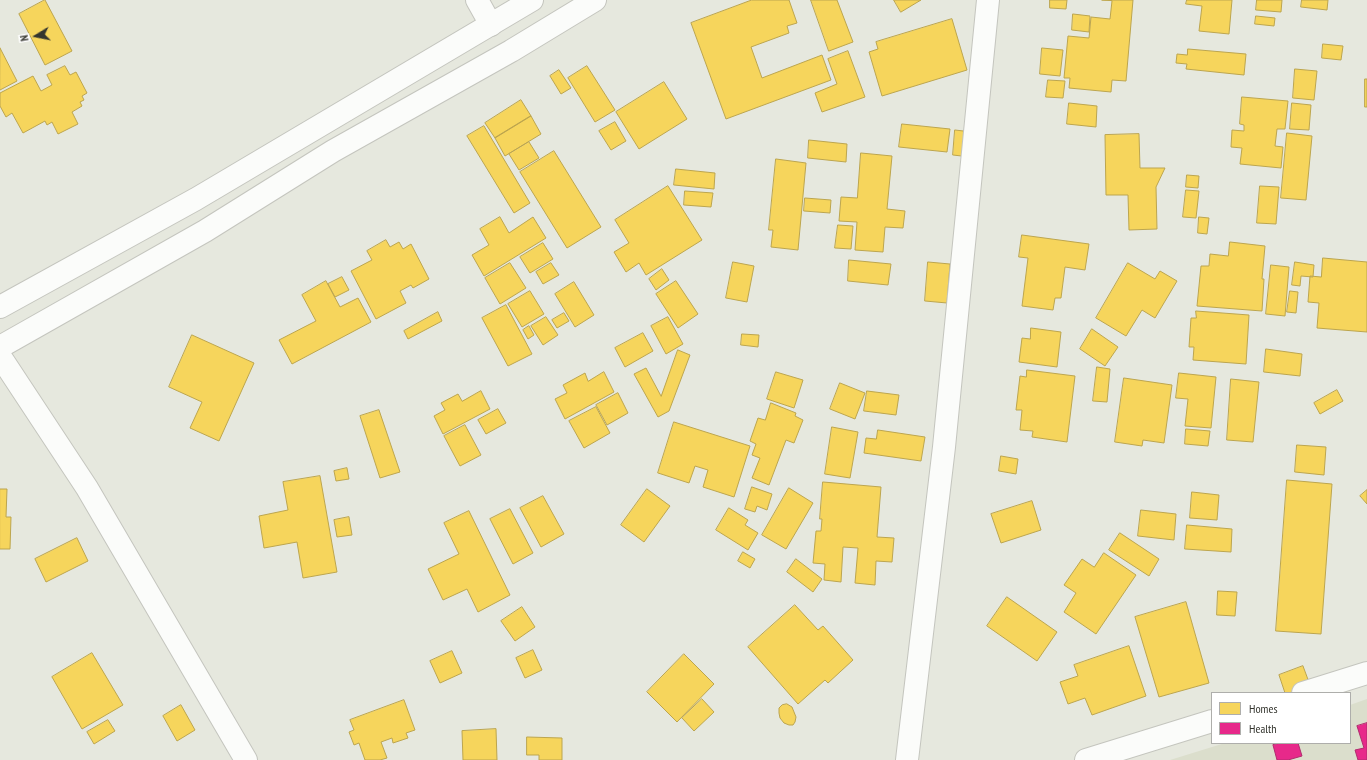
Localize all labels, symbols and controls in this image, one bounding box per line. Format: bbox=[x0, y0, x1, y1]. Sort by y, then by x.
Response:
north arrow bbox=[16, 16, 56, 56]
text: N bbox=[17, 34, 32, 42]
legend bbox=[1211, 692, 1351, 744]
text: Homes bbox=[1249, 701, 1277, 716]
text: Health bbox=[1249, 721, 1277, 736]

